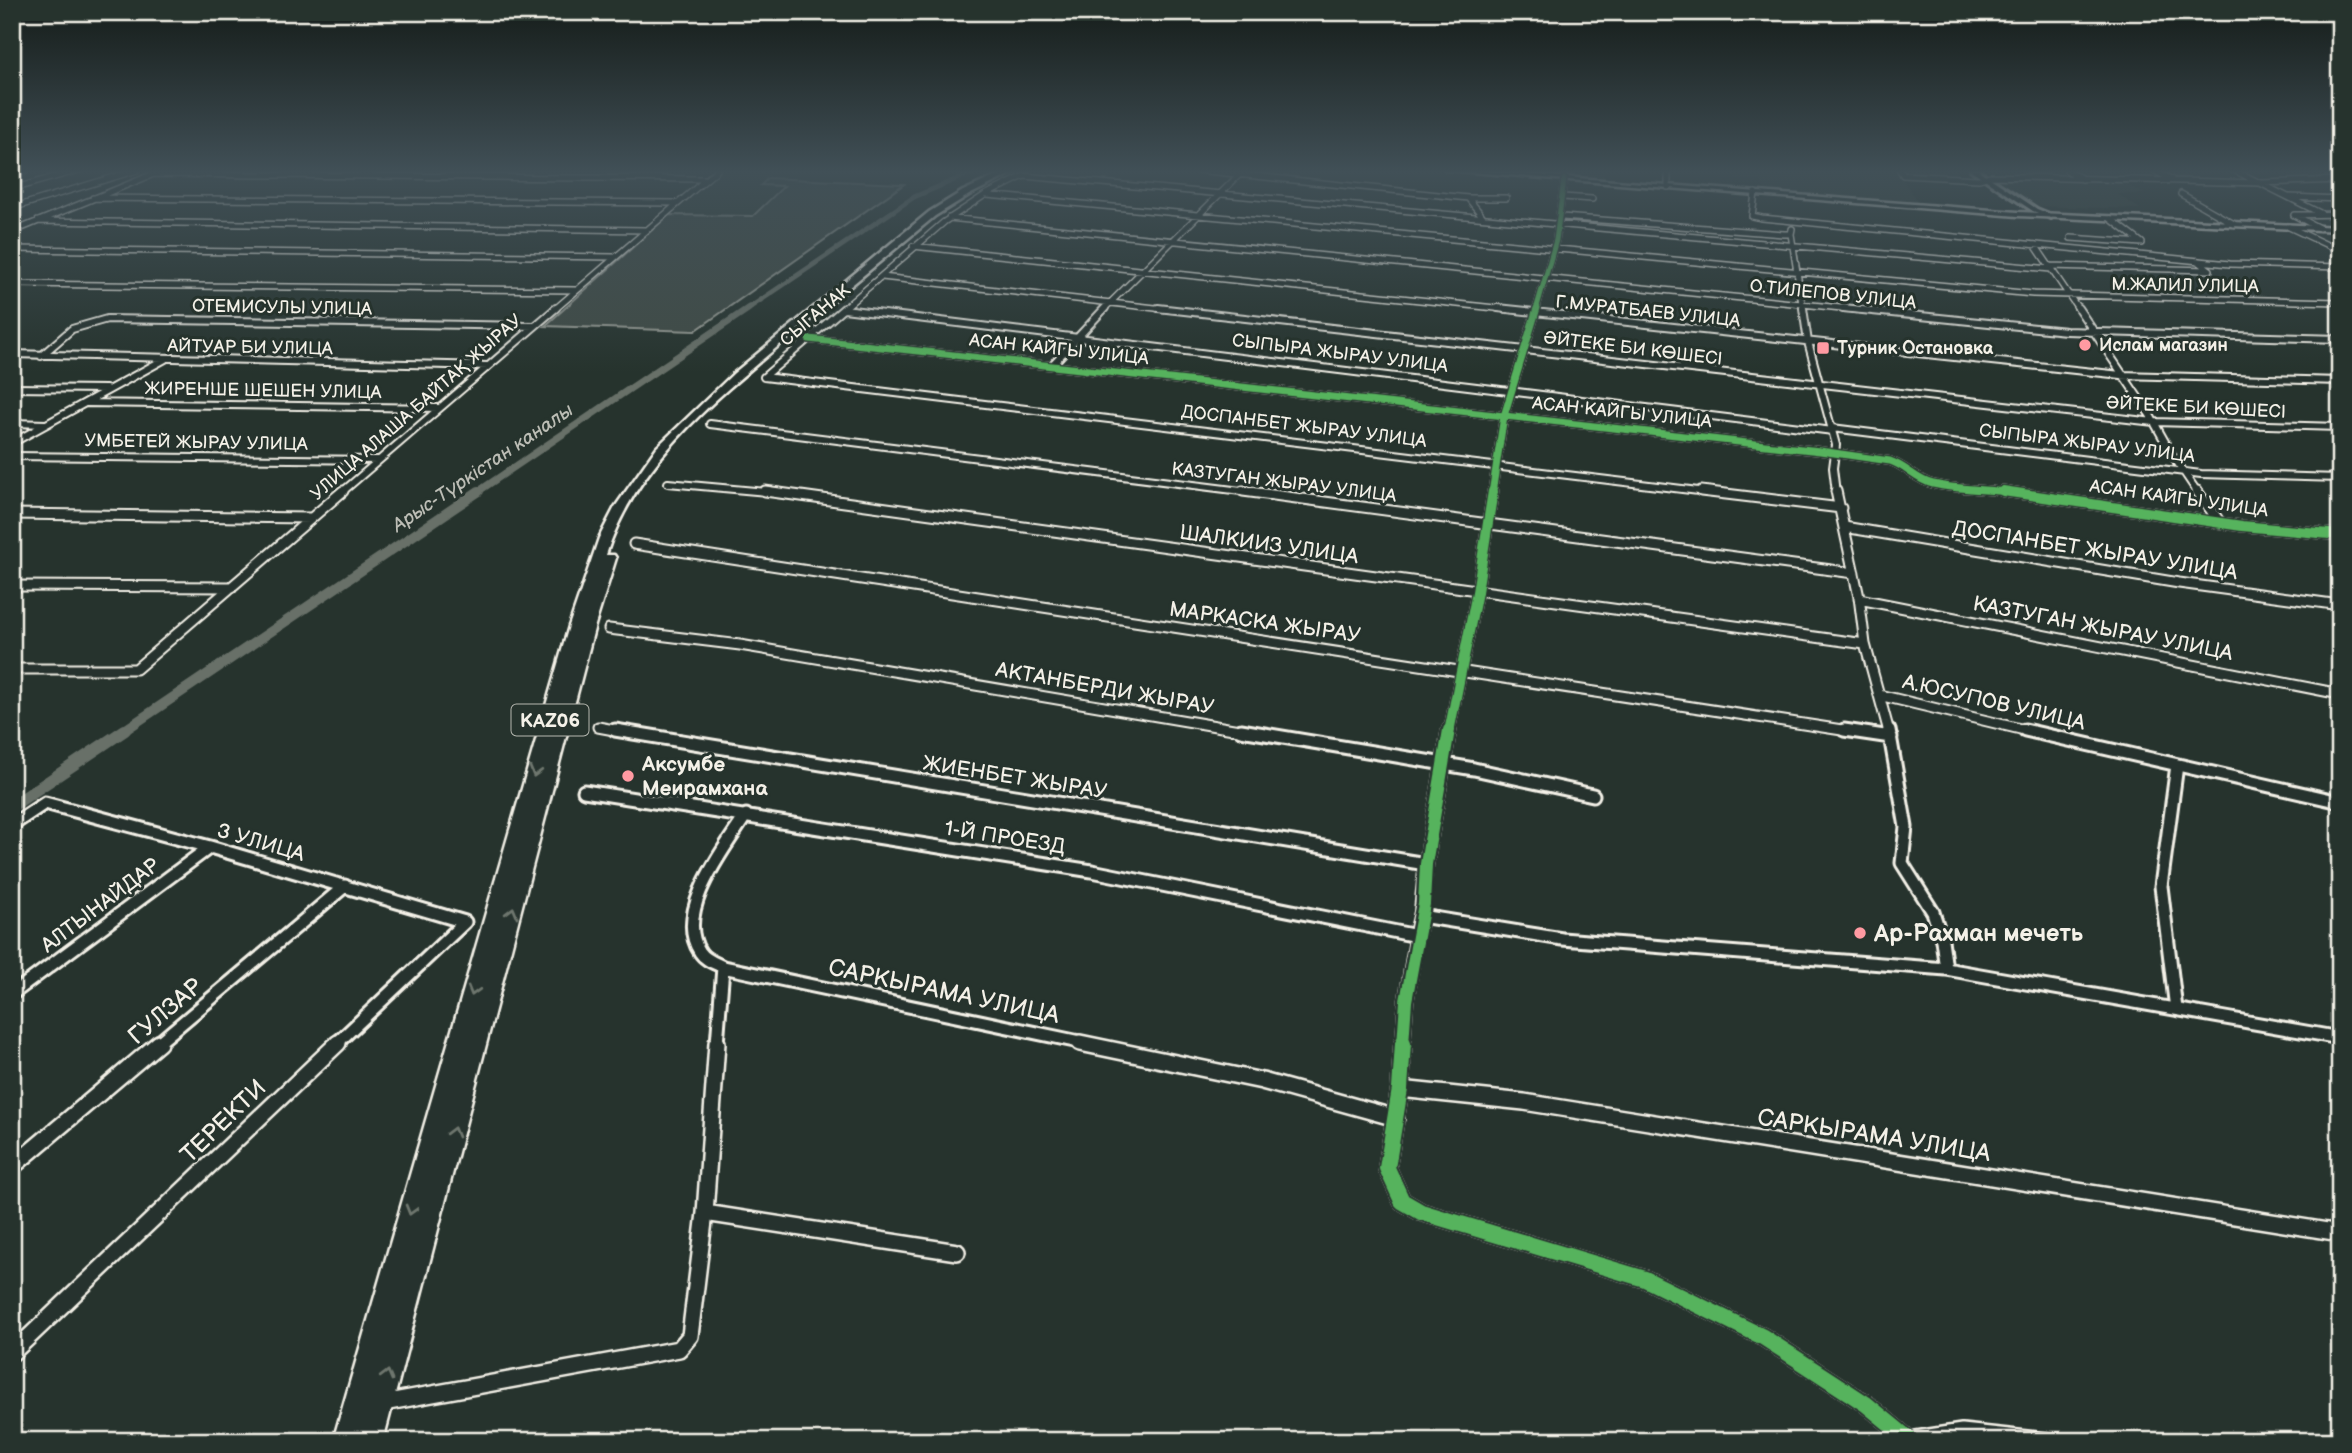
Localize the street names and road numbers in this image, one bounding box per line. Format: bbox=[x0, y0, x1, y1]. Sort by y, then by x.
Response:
street label: М.ЖАЛИЛ УЛИЦА bbox=[2111, 274, 2259, 297]
street label: О.ТИЛЕПОВ УЛИЦА bbox=[1749, 275, 1917, 314]
street label: СЫГАНАК bbox=[776, 280, 855, 351]
street label: Г.МУРАТБАЕВ УЛИЦА bbox=[1555, 291, 1741, 332]
street label: ОТЕМИСУЛЫ УЛИЦА bbox=[192, 295, 372, 320]
street label: УЛИЦА АЛАША БАЙТАҚ ЖЫРАУ bbox=[306, 310, 526, 505]
street label: ӘЙТЕКЕ БИ КӨШЕСІ bbox=[1542, 327, 1724, 370]
street label: АСАН КАЙГЫ УЛИЦА bbox=[967, 330, 1150, 369]
street label: СЫПЫРА ЖЫРАУ УЛИЦА bbox=[1231, 330, 1449, 377]
street label: АЙТУАР БИ УЛИЦА bbox=[166, 336, 333, 359]
street label: ЖИРЕНШЕ ШЕШЕН УЛИЦА bbox=[144, 378, 382, 403]
street label: ӘЙТЕКЕ БИ КӨШЕСІ bbox=[2106, 392, 2286, 423]
street label: АСАН КАЙГЫ УЛИЦА bbox=[1530, 393, 1713, 432]
street label: ДОСПАНБЕТ ЖЫРАУ УЛИЦА bbox=[1180, 401, 1428, 452]
street label: СЫПЫРА ЖЫРАУ УЛИЦА bbox=[1978, 420, 2196, 467]
street label: УМБЕТЕЙ ЖЫРАУ УЛИЦА bbox=[84, 430, 308, 455]
street label: КАЗТУГАН ЖЫРАУ УЛИЦА bbox=[1170, 458, 1398, 507]
street label: АСАН КАЙГЫ УЛИЦА bbox=[2087, 475, 2270, 521]
street label: ДОСПАНБЕТ ЖЫРАУ УЛИЦА bbox=[1951, 516, 2239, 585]
street label: ШАЛКИИЗ УЛИЦА bbox=[1178, 520, 1360, 569]
street label: КАЗТУГАН ЖЫРАУ УЛИЦА bbox=[1971, 591, 2235, 666]
street label: МАРКАСКА ЖЫРАУ bbox=[1168, 597, 1363, 648]
street label: АКТАНБЕРДИ ЖЫРАУ bbox=[993, 657, 1216, 720]
street label: А.ЮСУПОВ УЛИЦА bbox=[1899, 669, 2088, 736]
road number: KАZ06 bbox=[512, 705, 588, 736]
street label: ЖИЕНБЕТ ЖЫРАУ bbox=[921, 751, 1109, 804]
street label: 1-Й ПРОЕЗД bbox=[943, 816, 1067, 859]
street label: 3 УЛИЦА bbox=[214, 818, 308, 867]
street label: АЛТЫНАЙДАР bbox=[35, 852, 165, 959]
street label: САРКЫРАМА УЛИЦА bbox=[826, 953, 1063, 1030]
street label: ГУЛЗАР bbox=[122, 972, 208, 1051]
street label: ТЕРЕКТИ bbox=[175, 1074, 272, 1169]
street label: САРКЫРАМА УЛИЦА bbox=[1755, 1103, 1993, 1168]

